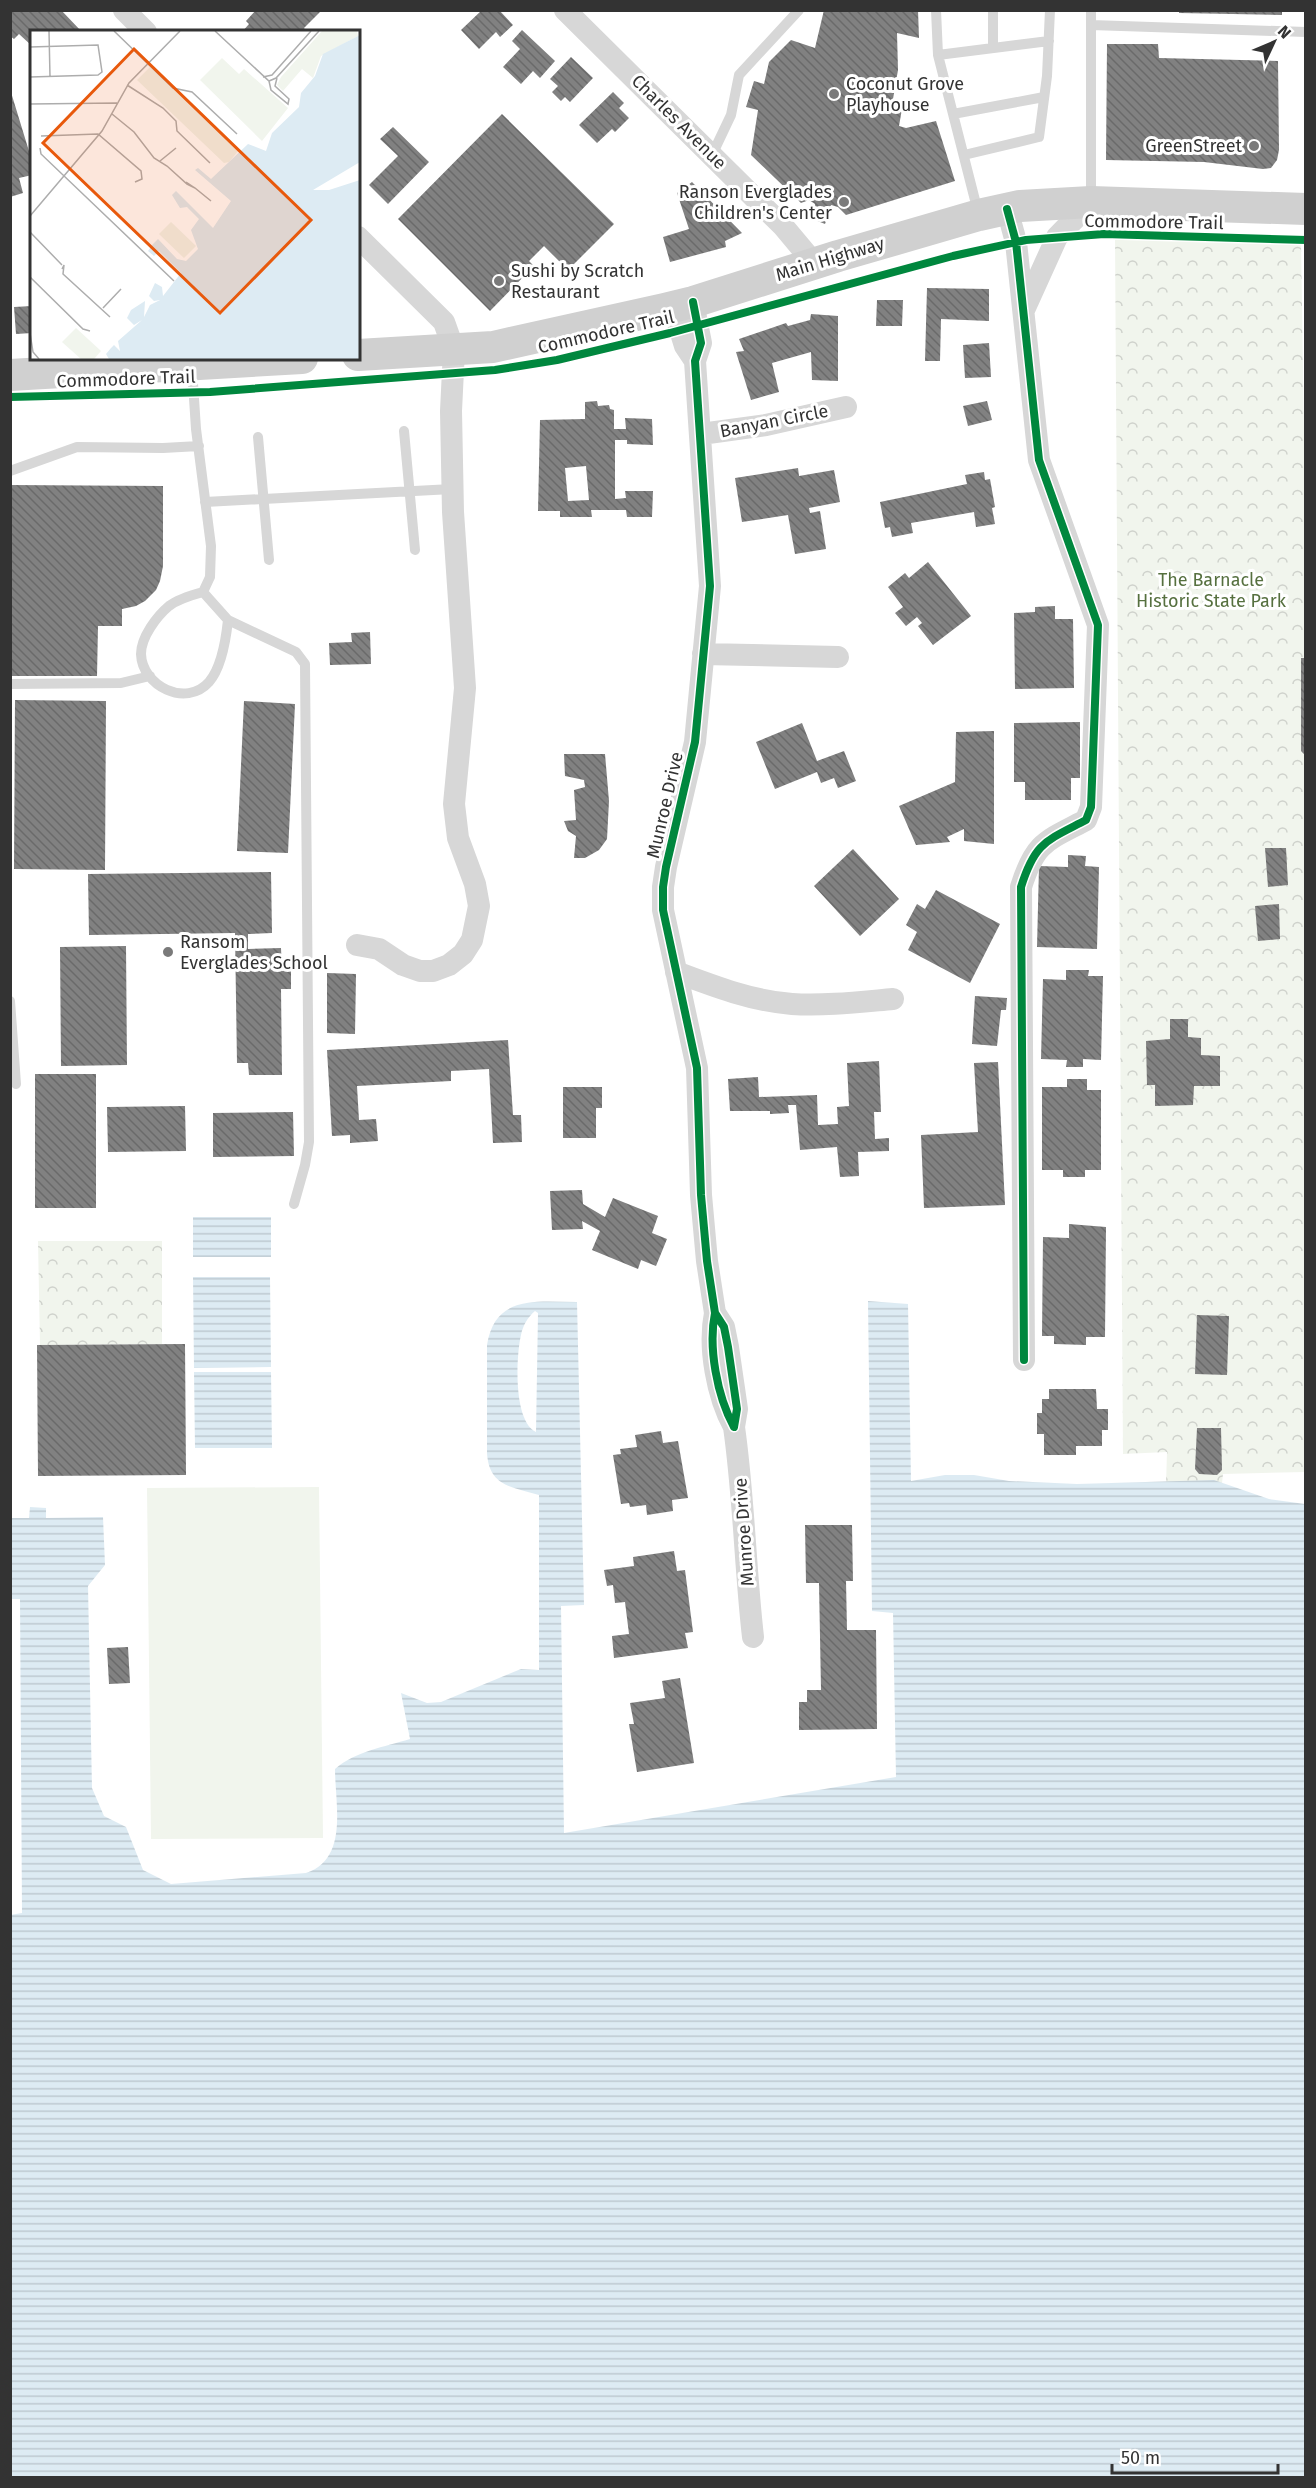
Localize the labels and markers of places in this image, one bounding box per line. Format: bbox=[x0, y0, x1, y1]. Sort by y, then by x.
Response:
place label: Coconut Grove Playhouse bbox=[846, 73, 964, 116]
marker: Coconut Grove Playhouse bbox=[827, 87, 841, 101]
place label: GreenStreet bbox=[1145, 135, 1242, 157]
marker: GreenStreet bbox=[1247, 139, 1261, 153]
place label: Ranson Everglades Children's Center bbox=[679, 181, 832, 224]
marker: Ranson Everglades Children's Center bbox=[837, 195, 851, 209]
place label: Sushi by Scratch Restaurant bbox=[511, 260, 644, 303]
marker: Sushi by Scratch Restaurant bbox=[492, 274, 506, 288]
place label: Ransom Everglades School bbox=[180, 931, 328, 974]
marker: Ransom Everglades School bbox=[161, 945, 175, 959]

